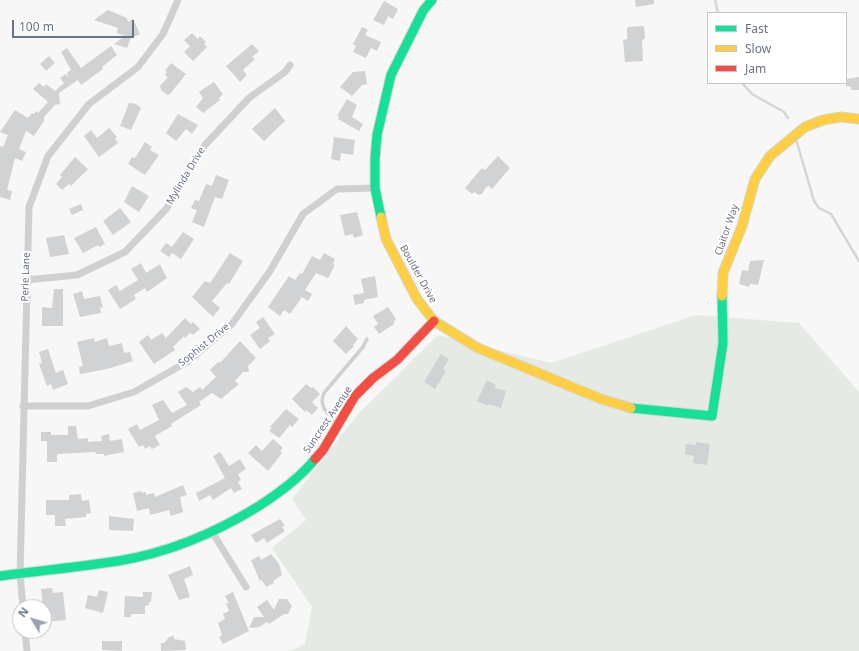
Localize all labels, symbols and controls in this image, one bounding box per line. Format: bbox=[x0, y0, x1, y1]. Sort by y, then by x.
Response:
scale bar bbox=[14, 12, 136, 38]
legend bbox=[707, 12, 847, 84]
text: 100 m bbox=[19, 18, 54, 35]
text: Fast bbox=[745, 20, 768, 37]
text: Slow bbox=[745, 40, 771, 57]
text: Jam bbox=[745, 60, 766, 77]
street label: Mylinda Drive bbox=[164, 145, 208, 207]
street label: Claitor Way bbox=[713, 203, 741, 257]
street label: Boulder Drive bbox=[397, 243, 439, 305]
street label: Perie Lane bbox=[19, 252, 33, 302]
street label: Sophist Drive bbox=[176, 321, 232, 369]
street label: Suncrest Avenue bbox=[301, 384, 355, 456]
north arrow bbox=[12, 599, 52, 639]
text: N bbox=[14, 604, 32, 620]

